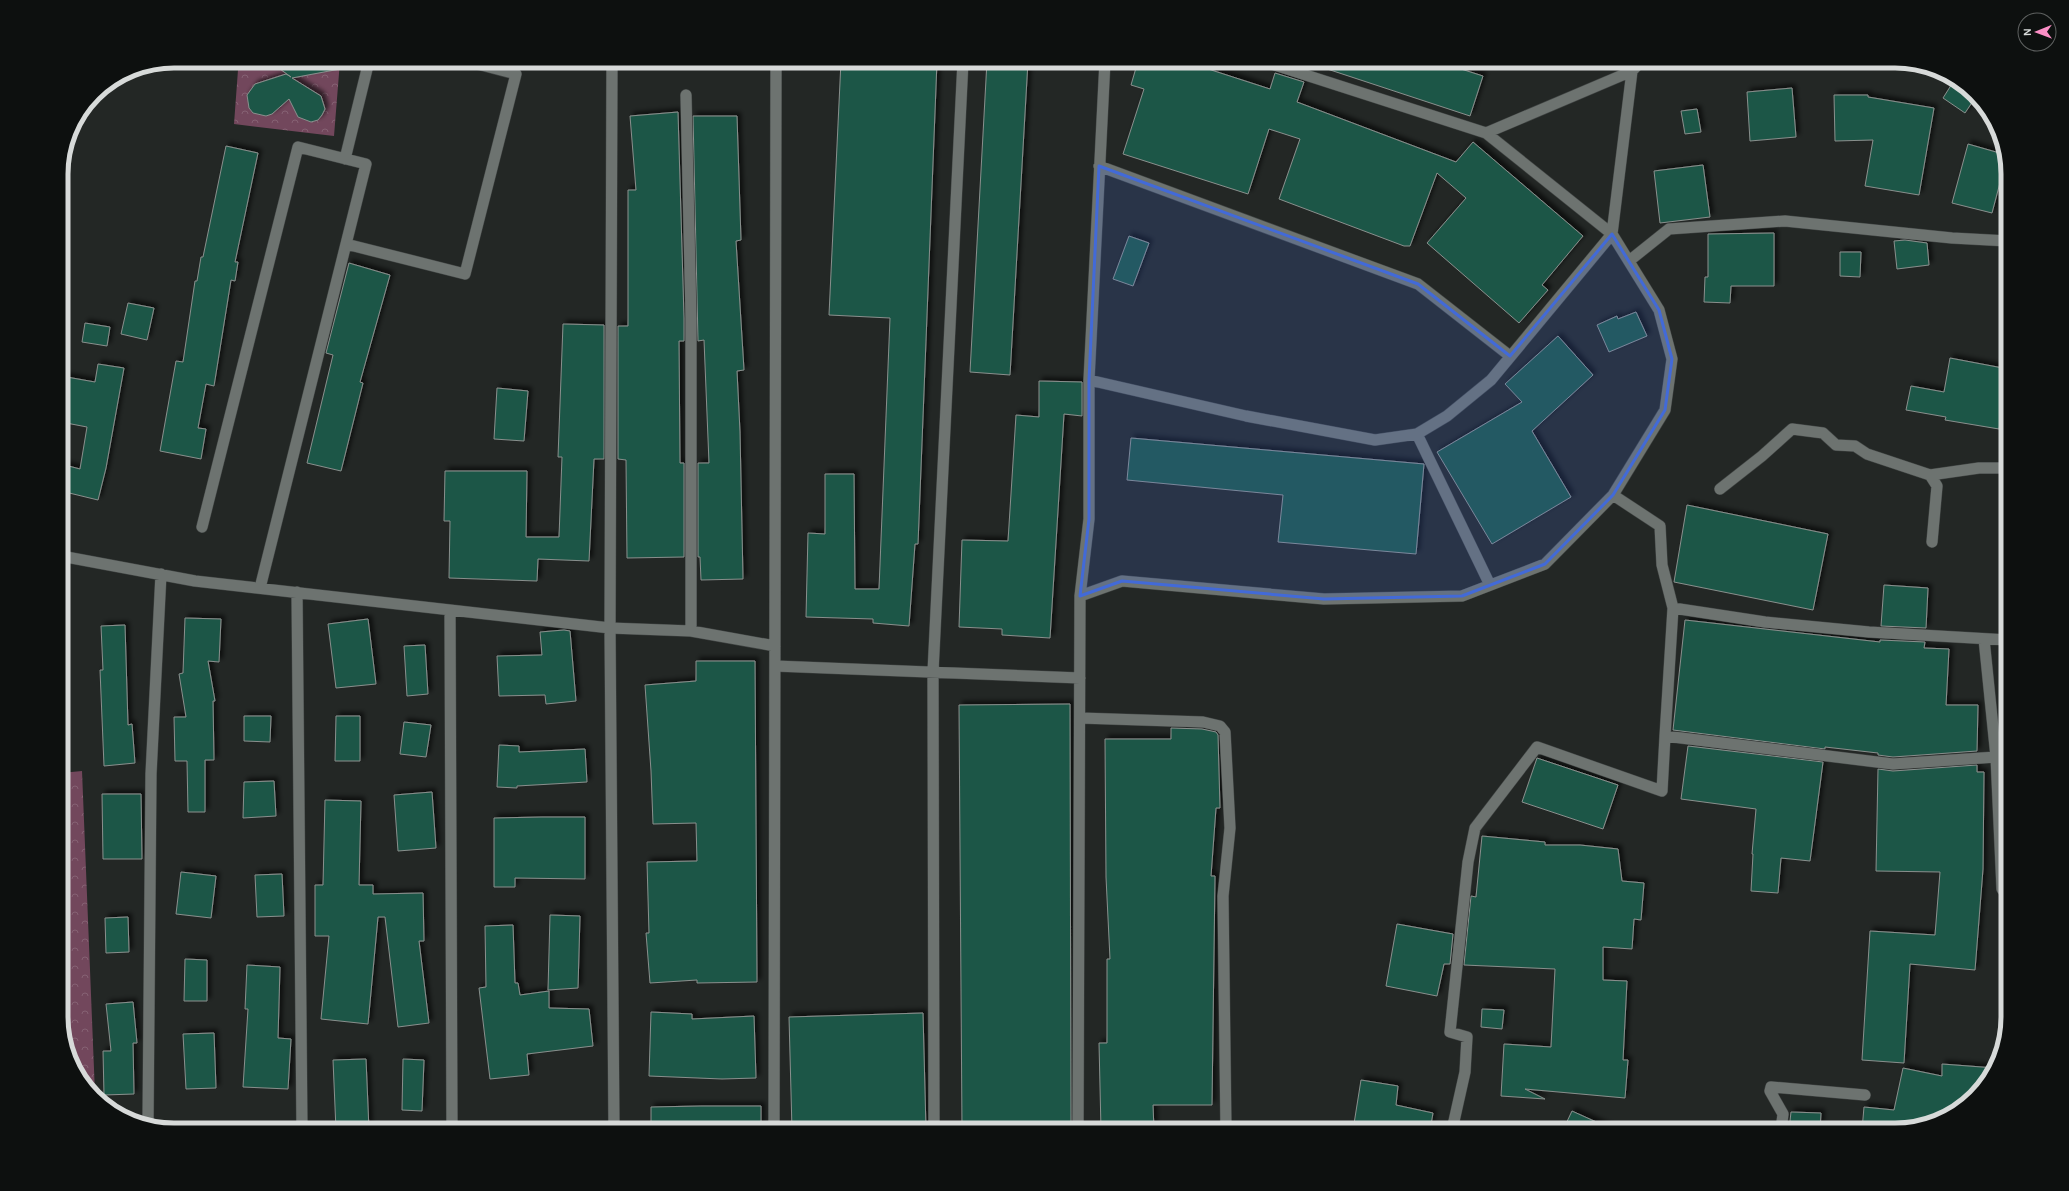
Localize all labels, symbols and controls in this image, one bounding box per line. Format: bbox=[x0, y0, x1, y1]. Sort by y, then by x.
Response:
north arrow bbox=[2017, 12, 2057, 52]
text: N bbox=[2021, 28, 2034, 36]

